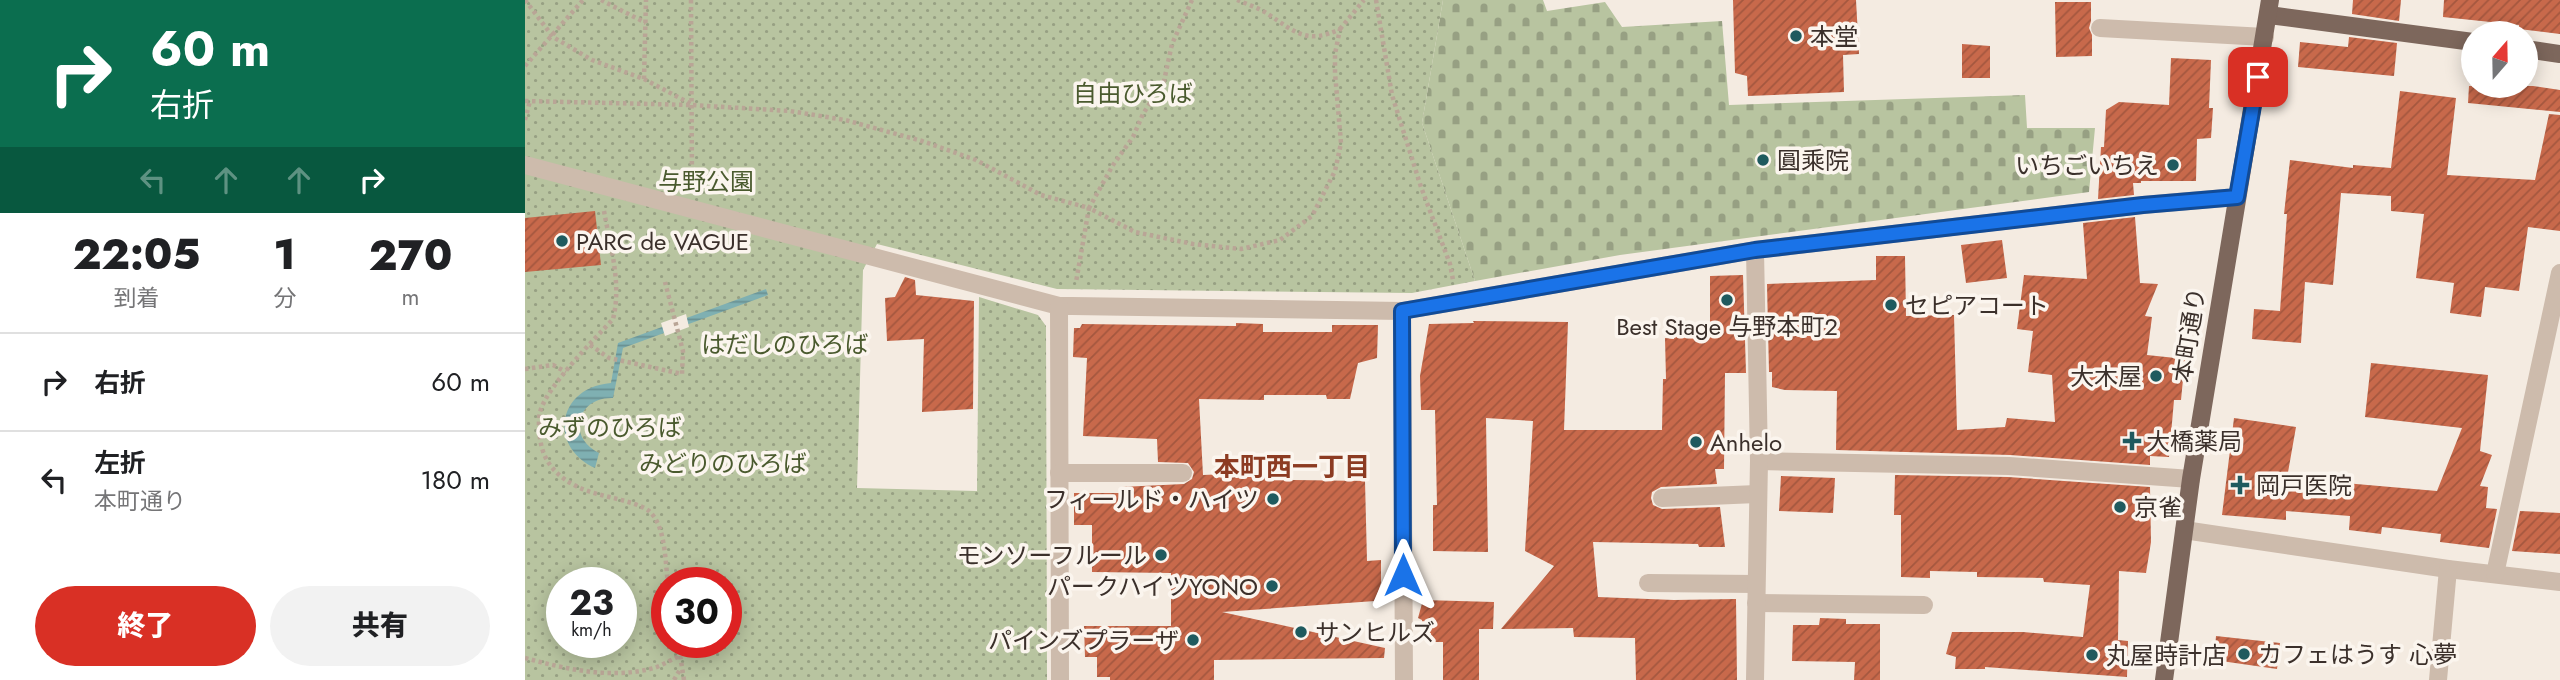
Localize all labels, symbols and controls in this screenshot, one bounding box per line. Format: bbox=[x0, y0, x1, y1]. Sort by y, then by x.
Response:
text: 60 m bbox=[150, 14, 270, 84]
place label: 本堂 bbox=[1810, 19, 1858, 54]
north arrow bbox=[2461, 21, 2537, 98]
map controls bbox=[2461, 21, 2538, 98]
icon: right bbox=[35, 28, 126, 119]
marker: 本堂 bbox=[1788, 28, 1804, 44]
pin bbox=[2228, 47, 2288, 107]
icon: arrive bbox=[2239, 58, 2277, 96]
park label: 自由ひろば bbox=[1073, 76, 1193, 111]
text: 右折 bbox=[150, 82, 214, 128]
place label: 圓乘院 bbox=[1777, 143, 1849, 178]
place label: いちごいちえ bbox=[2015, 148, 2159, 183]
marker: 圓乘院 bbox=[1755, 152, 1771, 168]
marker: いちごいちえ bbox=[2165, 157, 2181, 173]
icon: left bbox=[134, 161, 172, 199]
icon: ahead bbox=[207, 161, 245, 199]
icon: ahead bbox=[280, 161, 318, 199]
icon: right bbox=[353, 161, 391, 199]
park label: 与野公園 bbox=[658, 164, 754, 199]
text: 22:05 bbox=[73, 224, 200, 285]
text: 1 bbox=[274, 224, 296, 285]
place label: PARC de VAGUE bbox=[576, 224, 749, 259]
text: 270 bbox=[369, 225, 452, 286]
marker: PARC de VAGUE bbox=[554, 233, 570, 249]
text: m bbox=[402, 280, 420, 314]
text: 到着 bbox=[114, 281, 160, 315]
text: 分 bbox=[273, 281, 296, 315]
street label: 本町通り bbox=[2164, 285, 2214, 385]
place label: セピアコート bbox=[1905, 288, 2049, 323]
marker: Best Stage 与野本町2 bbox=[1719, 292, 1735, 308]
marker: セピアコート bbox=[1883, 297, 1899, 313]
place label: Best Stage 与野本町2 bbox=[1616, 309, 1838, 344]
park label: はだしのひろば bbox=[701, 327, 869, 362]
place label: 大木屋 bbox=[2070, 359, 2142, 394]
icon: right bbox=[35, 363, 73, 401]
text: 60 m bbox=[431, 363, 490, 401]
text: 右折 bbox=[94, 364, 146, 402]
marker: 大木屋 bbox=[2148, 368, 2164, 384]
park label: みずのひろば bbox=[538, 410, 682, 445]
place label: 大橋薬局 bbox=[2146, 424, 2242, 459]
place label: Anhelo bbox=[1710, 425, 1782, 460]
marker: 大橋薬局 bbox=[2124, 433, 2140, 449]
marker: Anhelo bbox=[1688, 434, 1704, 450]
text: 左折 bbox=[94, 444, 146, 482]
park label: みどりのひろば bbox=[639, 446, 807, 481]
district label: 本町西一丁目 bbox=[1214, 448, 1370, 486]
icon: left bbox=[35, 461, 73, 499]
text: 180 m bbox=[420, 461, 490, 499]
place label: 岡戸医院 bbox=[2256, 468, 2352, 503]
marker: 岡戸医院 bbox=[2230, 475, 2250, 495]
place label: フィールド・ハイツ bbox=[1044, 482, 1259, 517]
text: 本町通り bbox=[94, 484, 186, 518]
place label: 京雀 bbox=[2134, 490, 2182, 525]
marker: フィールド・ハイツ bbox=[1265, 491, 1281, 507]
marker: 京雀 bbox=[2112, 499, 2128, 515]
place label: モンソーフルール bbox=[956, 538, 1147, 573]
position arrow bbox=[1366, 538, 1440, 612]
marker: モンソーフルール bbox=[1153, 547, 1169, 563]
speed limit sign: 30 bbox=[651, 567, 742, 658]
place label: パークハイツYONO bbox=[1047, 569, 1258, 604]
text: 23 bbox=[569, 578, 614, 628]
marker: パークハイツYONO bbox=[1264, 578, 1280, 594]
button: 終了 bbox=[35, 586, 256, 666]
button: 共有 bbox=[270, 586, 490, 666]
place label: サンヒルズ bbox=[1315, 615, 1435, 650]
text: km/h bbox=[571, 617, 612, 643]
place label: パインズプラーザ bbox=[988, 623, 1179, 658]
marker: サンヒルズ bbox=[1293, 624, 1309, 640]
marker: パインズプラーザ bbox=[1185, 632, 1201, 648]
place label: カフェはうす 心夢 bbox=[2258, 637, 2457, 672]
place label: 丸屋時計店 bbox=[2106, 638, 2226, 673]
marker: カフェはうす 心夢 bbox=[2236, 646, 2252, 662]
marker: 丸屋時計店 bbox=[2084, 647, 2100, 663]

